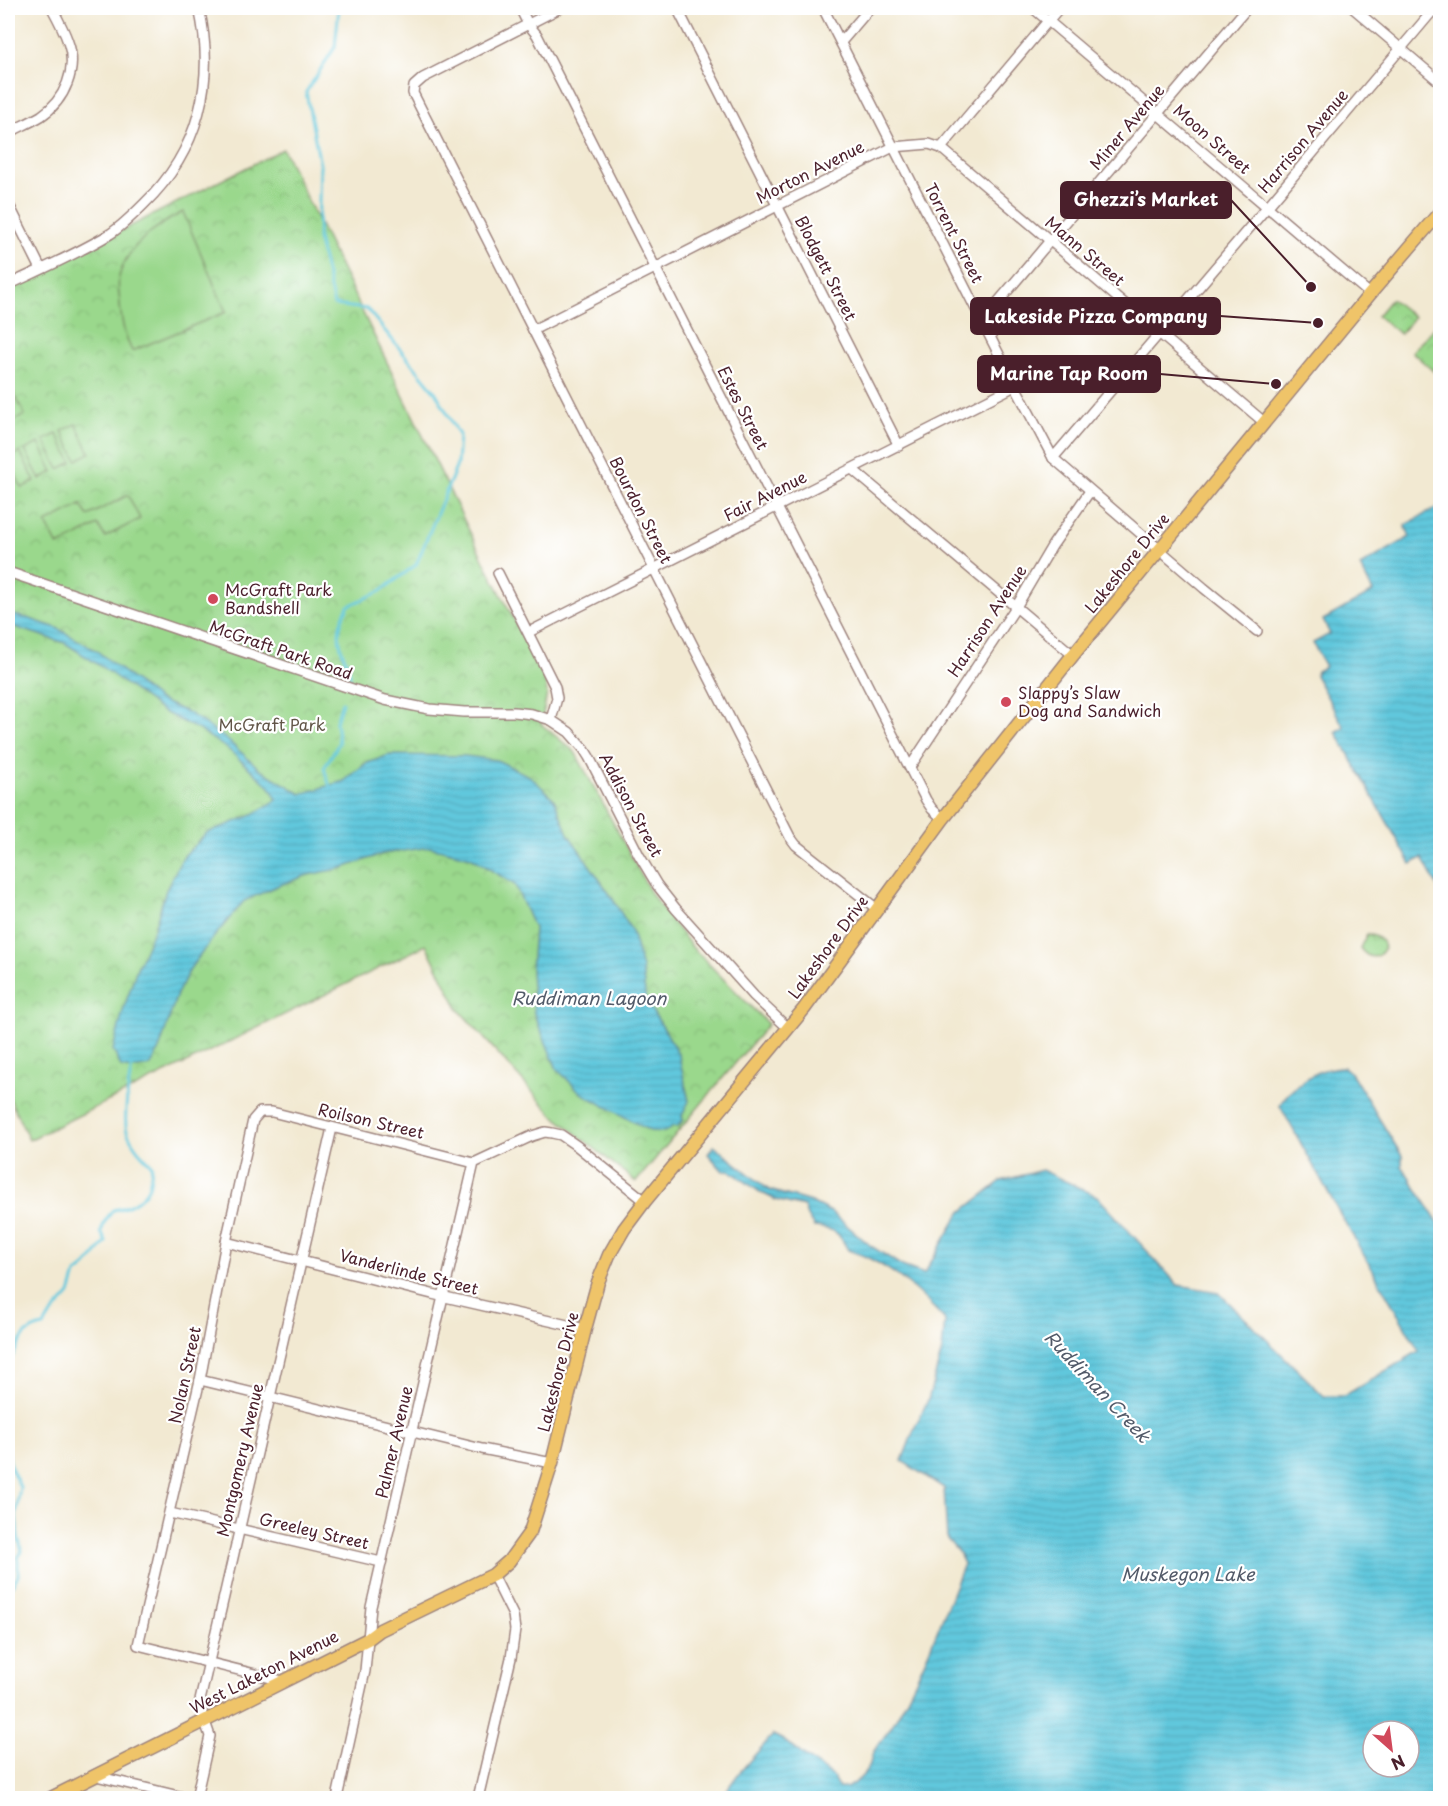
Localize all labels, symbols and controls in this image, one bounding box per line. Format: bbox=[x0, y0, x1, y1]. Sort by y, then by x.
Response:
street label: Miner Avenue bbox=[1083, 78, 1169, 174]
street label: Harrison Avenue bbox=[1251, 83, 1353, 198]
street label: Moon Street bbox=[1169, 98, 1257, 179]
street label: Morton Avenue bbox=[751, 133, 868, 209]
street label: Torrent Street bbox=[919, 178, 991, 287]
callout: Ghezzi’s Market bbox=[1061, 182, 1231, 218]
text: Ghezzi’s Market bbox=[1074, 185, 1219, 212]
street label: Mann Street bbox=[1041, 210, 1131, 291]
street label: Blodgett Street bbox=[790, 211, 864, 325]
callout: Lakeside Pizza Company bbox=[971, 298, 1220, 334]
text: Lakeside Pizza Company bbox=[985, 302, 1207, 329]
callout: Marine Tap Room bbox=[978, 356, 1160, 392]
text: Marine Tap Room bbox=[990, 359, 1148, 386]
street label: Estes Street bbox=[712, 361, 776, 454]
street label: Bourdon Street bbox=[605, 452, 679, 568]
street label: Fair Avenue bbox=[719, 464, 810, 526]
street label: Lakeshore Drive bbox=[1078, 507, 1174, 618]
street label: Harrison Avenue bbox=[941, 559, 1032, 681]
place label: McGraft Park Bandshell bbox=[225, 577, 332, 619]
marker: McGraft Park Bandshell bbox=[206, 592, 220, 606]
street label: McGraft Park Road bbox=[207, 613, 356, 685]
place label: Slappy’s Slaw Dog and Sandwich bbox=[1018, 680, 1161, 722]
marker: Slappy’s Slaw Dog and Sandwich bbox=[999, 695, 1013, 709]
park label: McGraft Park bbox=[219, 712, 326, 736]
street label: Addison Street bbox=[594, 748, 670, 861]
street label: Lakeshore Drive bbox=[781, 890, 873, 1003]
water label: Ruddiman Lagoon bbox=[512, 984, 667, 1011]
street label: Roilson Street bbox=[316, 1096, 427, 1144]
street label: Vanderlinde Street bbox=[337, 1242, 482, 1300]
street label: Lakeshore Drive bbox=[531, 1309, 584, 1434]
street label: Nolan Street bbox=[162, 1323, 206, 1426]
water label: Ruddiman Creek bbox=[1039, 1324, 1158, 1449]
street label: Montgomery Avenue bbox=[210, 1380, 268, 1539]
street label: Palmer Avenue bbox=[368, 1383, 418, 1500]
street label: Greeley Street bbox=[257, 1506, 372, 1554]
water label: Muskegon Lake bbox=[1121, 1560, 1256, 1587]
street label: West Laketon Avenue bbox=[185, 1623, 342, 1719]
north arrow bbox=[1361, 1719, 1421, 1779]
text: N bbox=[1387, 1750, 1410, 1777]

